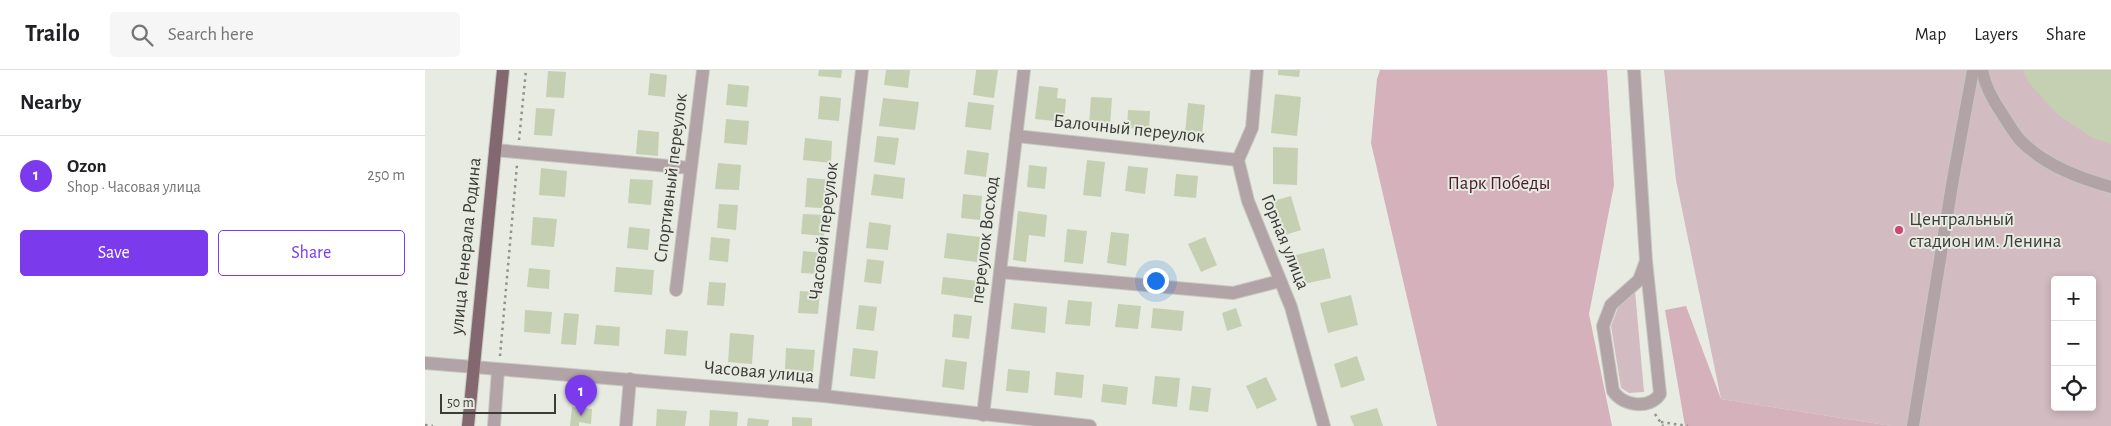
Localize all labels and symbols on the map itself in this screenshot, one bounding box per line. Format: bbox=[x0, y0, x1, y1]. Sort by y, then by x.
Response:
street label: Спортивный переулок bbox=[651, 92, 691, 264]
street label: Балочный переулок bbox=[1052, 112, 1206, 146]
street label: улица Генерала Родина bbox=[447, 156, 485, 336]
street label: Часовой переулок bbox=[806, 161, 842, 301]
park label: Парк Победы bbox=[1448, 174, 1550, 193]
street label: переулок Восход bbox=[968, 175, 1002, 305]
street label: Горная улица bbox=[1257, 192, 1313, 293]
place label: Центральный стадион им. Ленина bbox=[1909, 210, 2062, 251]
marker: Центральный стадион им. Ленина bbox=[1893, 224, 1905, 236]
your location bbox=[1143, 268, 1169, 294]
street label: Часовая улица bbox=[703, 358, 815, 386]
pin: 1 bbox=[565, 375, 597, 416]
scale bar bbox=[440, 391, 556, 414]

